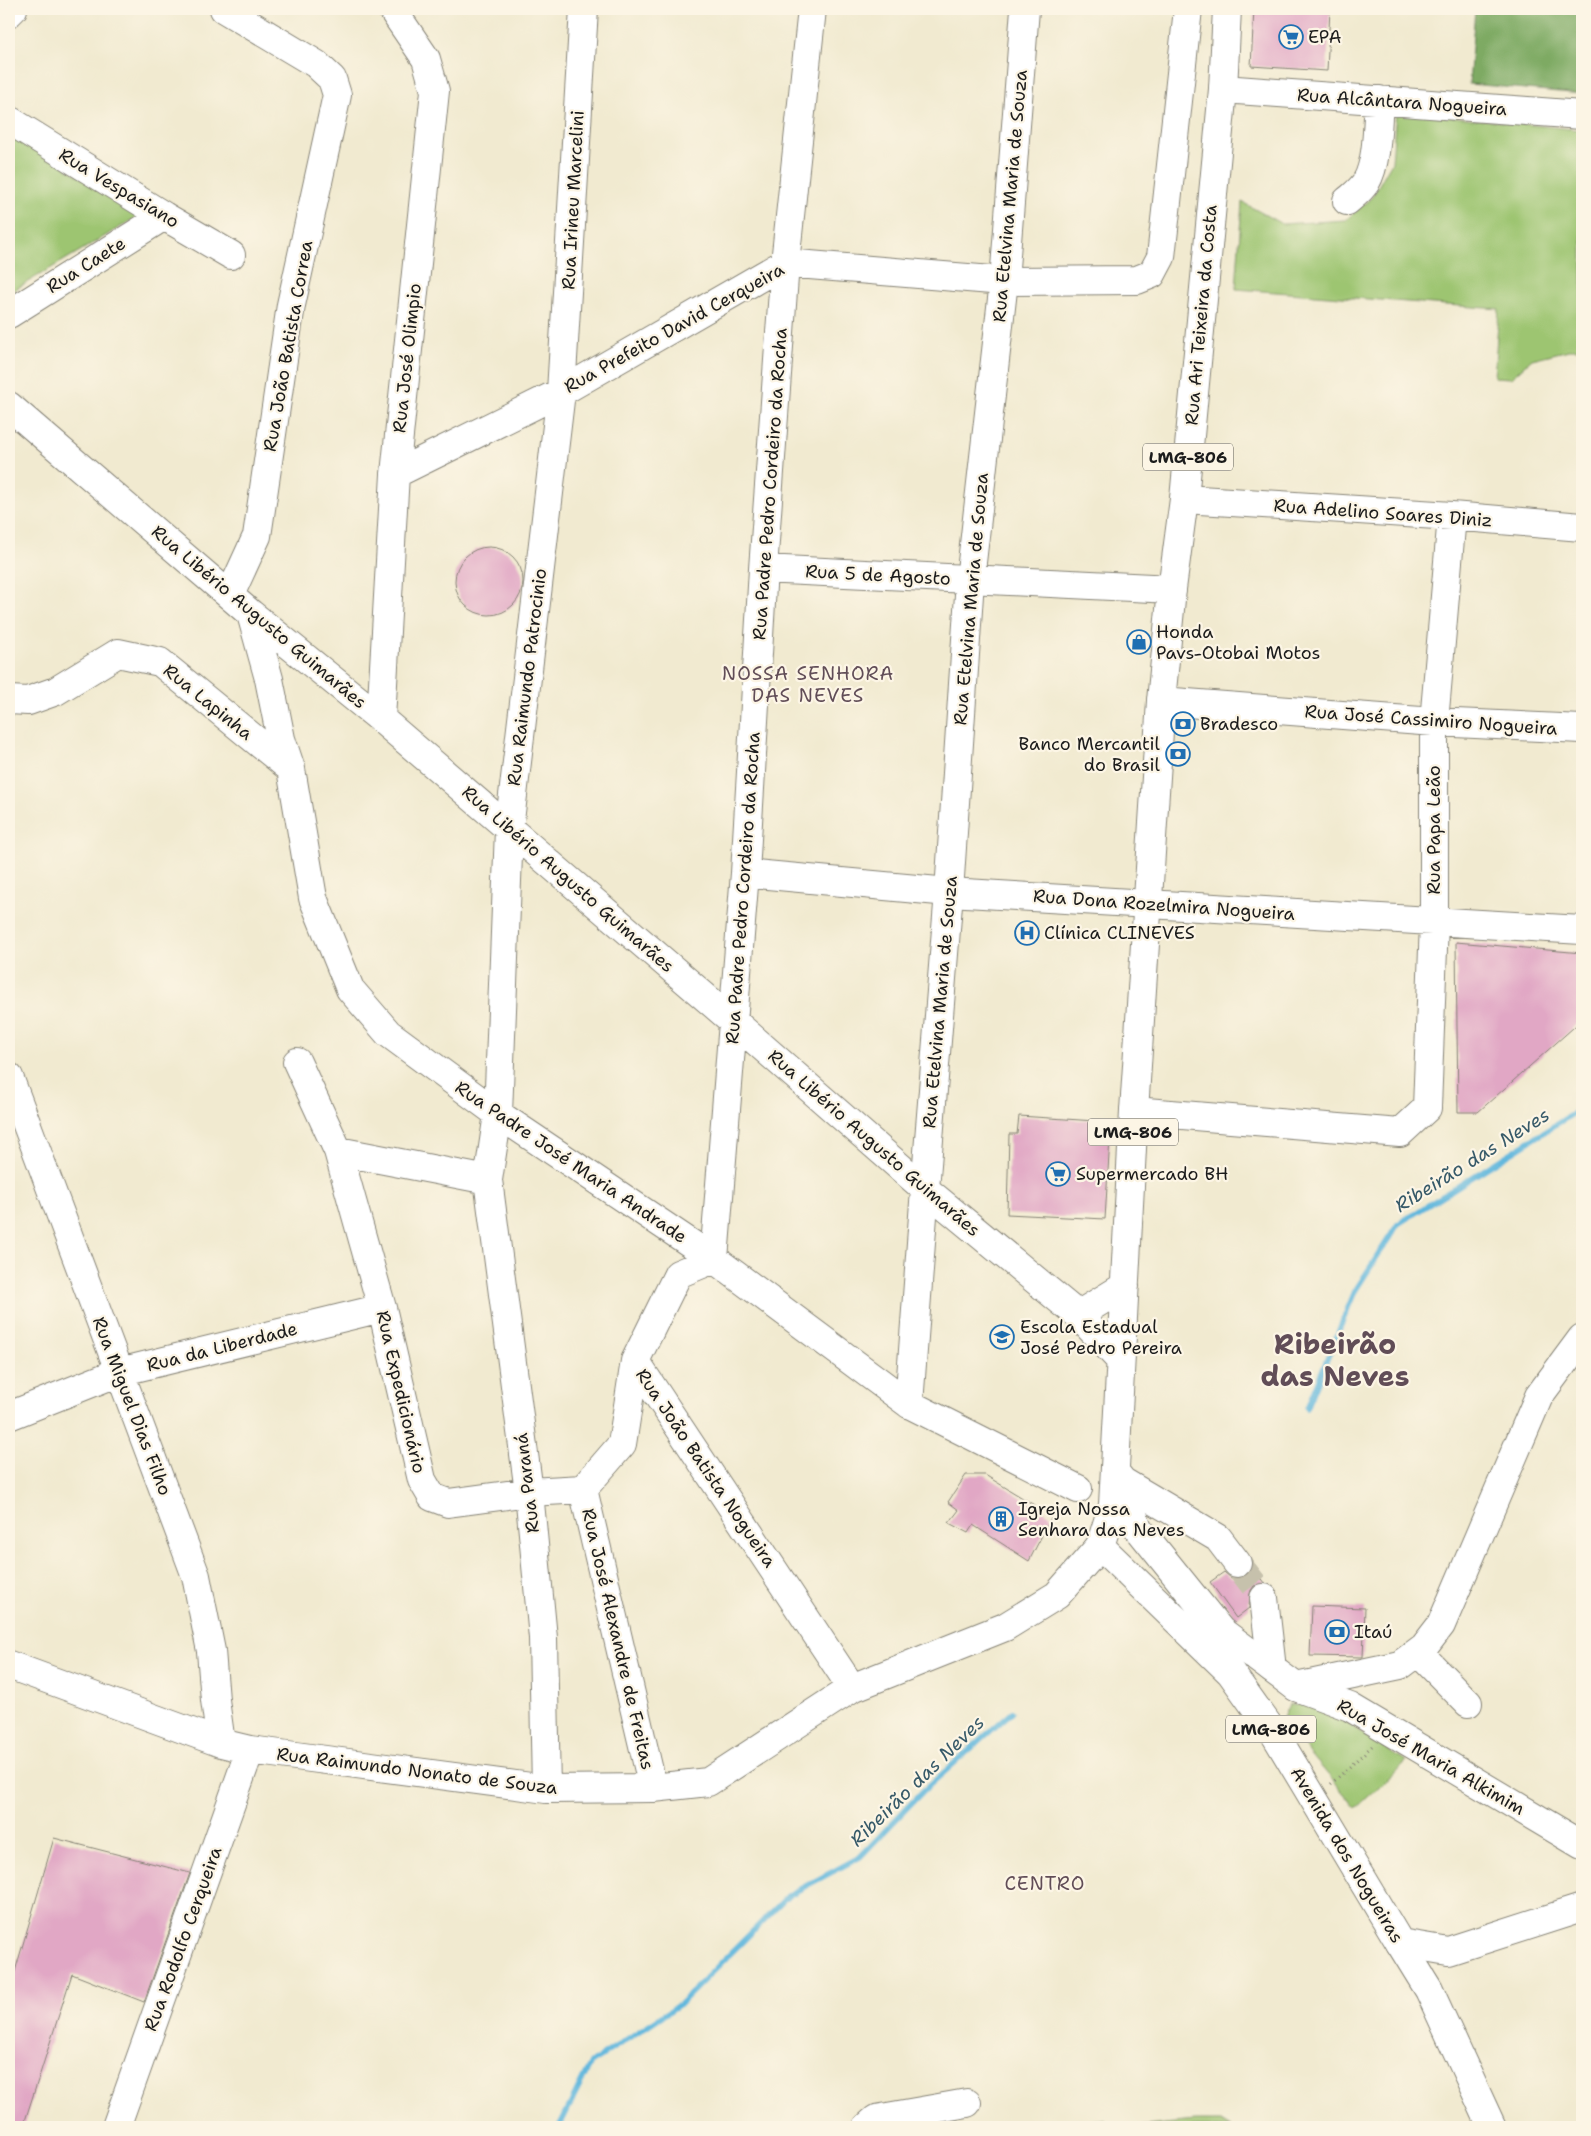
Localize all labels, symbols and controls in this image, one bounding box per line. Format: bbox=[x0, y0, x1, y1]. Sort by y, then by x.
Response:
supermarket icon: EPA bbox=[1278, 24, 1304, 50]
place label: EPA bbox=[1308, 25, 1342, 49]
street label: Rua Etelvina Maria de Souza bbox=[987, 69, 1033, 323]
street label: Rua Alcântara Nogueira bbox=[1296, 83, 1508, 121]
street label: Rua Irineu Marcelini bbox=[556, 110, 590, 290]
street label: Rua Vespasiano bbox=[54, 143, 184, 233]
street label: Rua Ari Teixeira da Costa bbox=[1179, 204, 1223, 426]
street label: Rua Caete bbox=[42, 231, 130, 299]
street label: Rua João Batista Correa bbox=[258, 239, 318, 453]
street label: Rua Prefeito David Cerqueira bbox=[560, 257, 788, 399]
street label: Rua José Olimpio bbox=[387, 282, 427, 434]
street label: Rua Padre Pedro Cordeiro da Rocha bbox=[747, 327, 793, 641]
road number: LMG-806 bbox=[1143, 444, 1233, 471]
street label: Rua Etelvina Maria de Souza bbox=[948, 472, 994, 726]
street label: Rua Adelino Soares Diniz bbox=[1273, 493, 1493, 533]
street label: Rua Libério Augusto Guimarães bbox=[146, 520, 372, 714]
street label: Rua 5 de Agosto bbox=[805, 559, 951, 591]
street label: Rua Raimundo Patrocinio bbox=[502, 567, 552, 787]
place label: Honda Pavs-Otobai Motos bbox=[1156, 620, 1320, 665]
shop icon: Honda Pavs-Otobai Motos bbox=[1126, 629, 1152, 655]
street label: Rua Lapinha bbox=[158, 659, 258, 745]
district label: NOSSA SENHORA DAS NEVES bbox=[722, 661, 894, 708]
street label: Rua José Cassimiro Nogueira bbox=[1304, 699, 1558, 741]
bank icon: Bradesco bbox=[1170, 711, 1196, 737]
place label: Bradesco bbox=[1200, 712, 1278, 736]
street label: Rua Padre Pedro Cordeiro da Rocha bbox=[720, 731, 766, 1045]
place label: Banco Mercantil do Brasil bbox=[1019, 732, 1161, 777]
bank icon: Banco Mercantil do Brasil bbox=[1165, 741, 1191, 767]
street label: Rua Papa Leão bbox=[1422, 765, 1446, 895]
street label: Rua Libério Augusto Guimarães bbox=[457, 780, 679, 978]
street label: Rua Etelvina Maria de Souza bbox=[917, 875, 963, 1129]
street label: Rua Dona Rozelmira Nogueira bbox=[1032, 884, 1296, 926]
hospital icon: Clínica CLINEVES bbox=[1014, 920, 1040, 946]
place label: Clínica CLINEVES bbox=[1044, 921, 1195, 945]
street label: Rua Libério Augusto Guimarães bbox=[763, 1044, 985, 1242]
street label: Rua Padre José Maria Andrade bbox=[450, 1075, 692, 1249]
water label: Ribeirão das Neves bbox=[1390, 1102, 1554, 1218]
road number: LMG-806 bbox=[1088, 1118, 1178, 1146]
supermarket icon: Supermercado BH bbox=[1045, 1161, 1071, 1187]
place label: Supermercado BH bbox=[1076, 1162, 1228, 1186]
street label: Rua Expedicionário bbox=[371, 1308, 431, 1476]
street label: Rua Miguel Dias Filho bbox=[87, 1313, 177, 1499]
place label: Escola Estadual José Pedro Pereira bbox=[1020, 1315, 1182, 1360]
street label: Rua da Liberdade bbox=[144, 1317, 300, 1377]
school or university icon: Escola Estadual José Pedro Pereira bbox=[989, 1324, 1015, 1350]
district label: Ribeirão das Neves bbox=[1261, 1325, 1409, 1395]
street label: Rua João Batista Nogueira bbox=[630, 1364, 782, 1572]
street label: Rua Paraná bbox=[509, 1432, 545, 1534]
place label: Igreja Nossa Senhara das Neves bbox=[1018, 1497, 1185, 1542]
street label: Rua José Alexandre de Freitas bbox=[576, 1506, 660, 1772]
building icon: Igreja Nossa Senhara das Neves bbox=[988, 1506, 1014, 1532]
bank icon: Itaú bbox=[1324, 1619, 1350, 1645]
place label: Itaú bbox=[1354, 1620, 1392, 1644]
street label: Rua José Maria Alkimim bbox=[1333, 1693, 1529, 1821]
water label: Ribeirão das Neves bbox=[844, 1710, 990, 1852]
road number: LMG-806 bbox=[1226, 1716, 1316, 1742]
street label: Rua Raimundo Nonato de Souza bbox=[275, 1742, 559, 1800]
street label: Avenida dos Nogueiras bbox=[1285, 1763, 1409, 1947]
street label: Rua Rodolfo Cerqueira bbox=[138, 1843, 228, 2035]
district label: CENTRO bbox=[1005, 1871, 1085, 1896]

